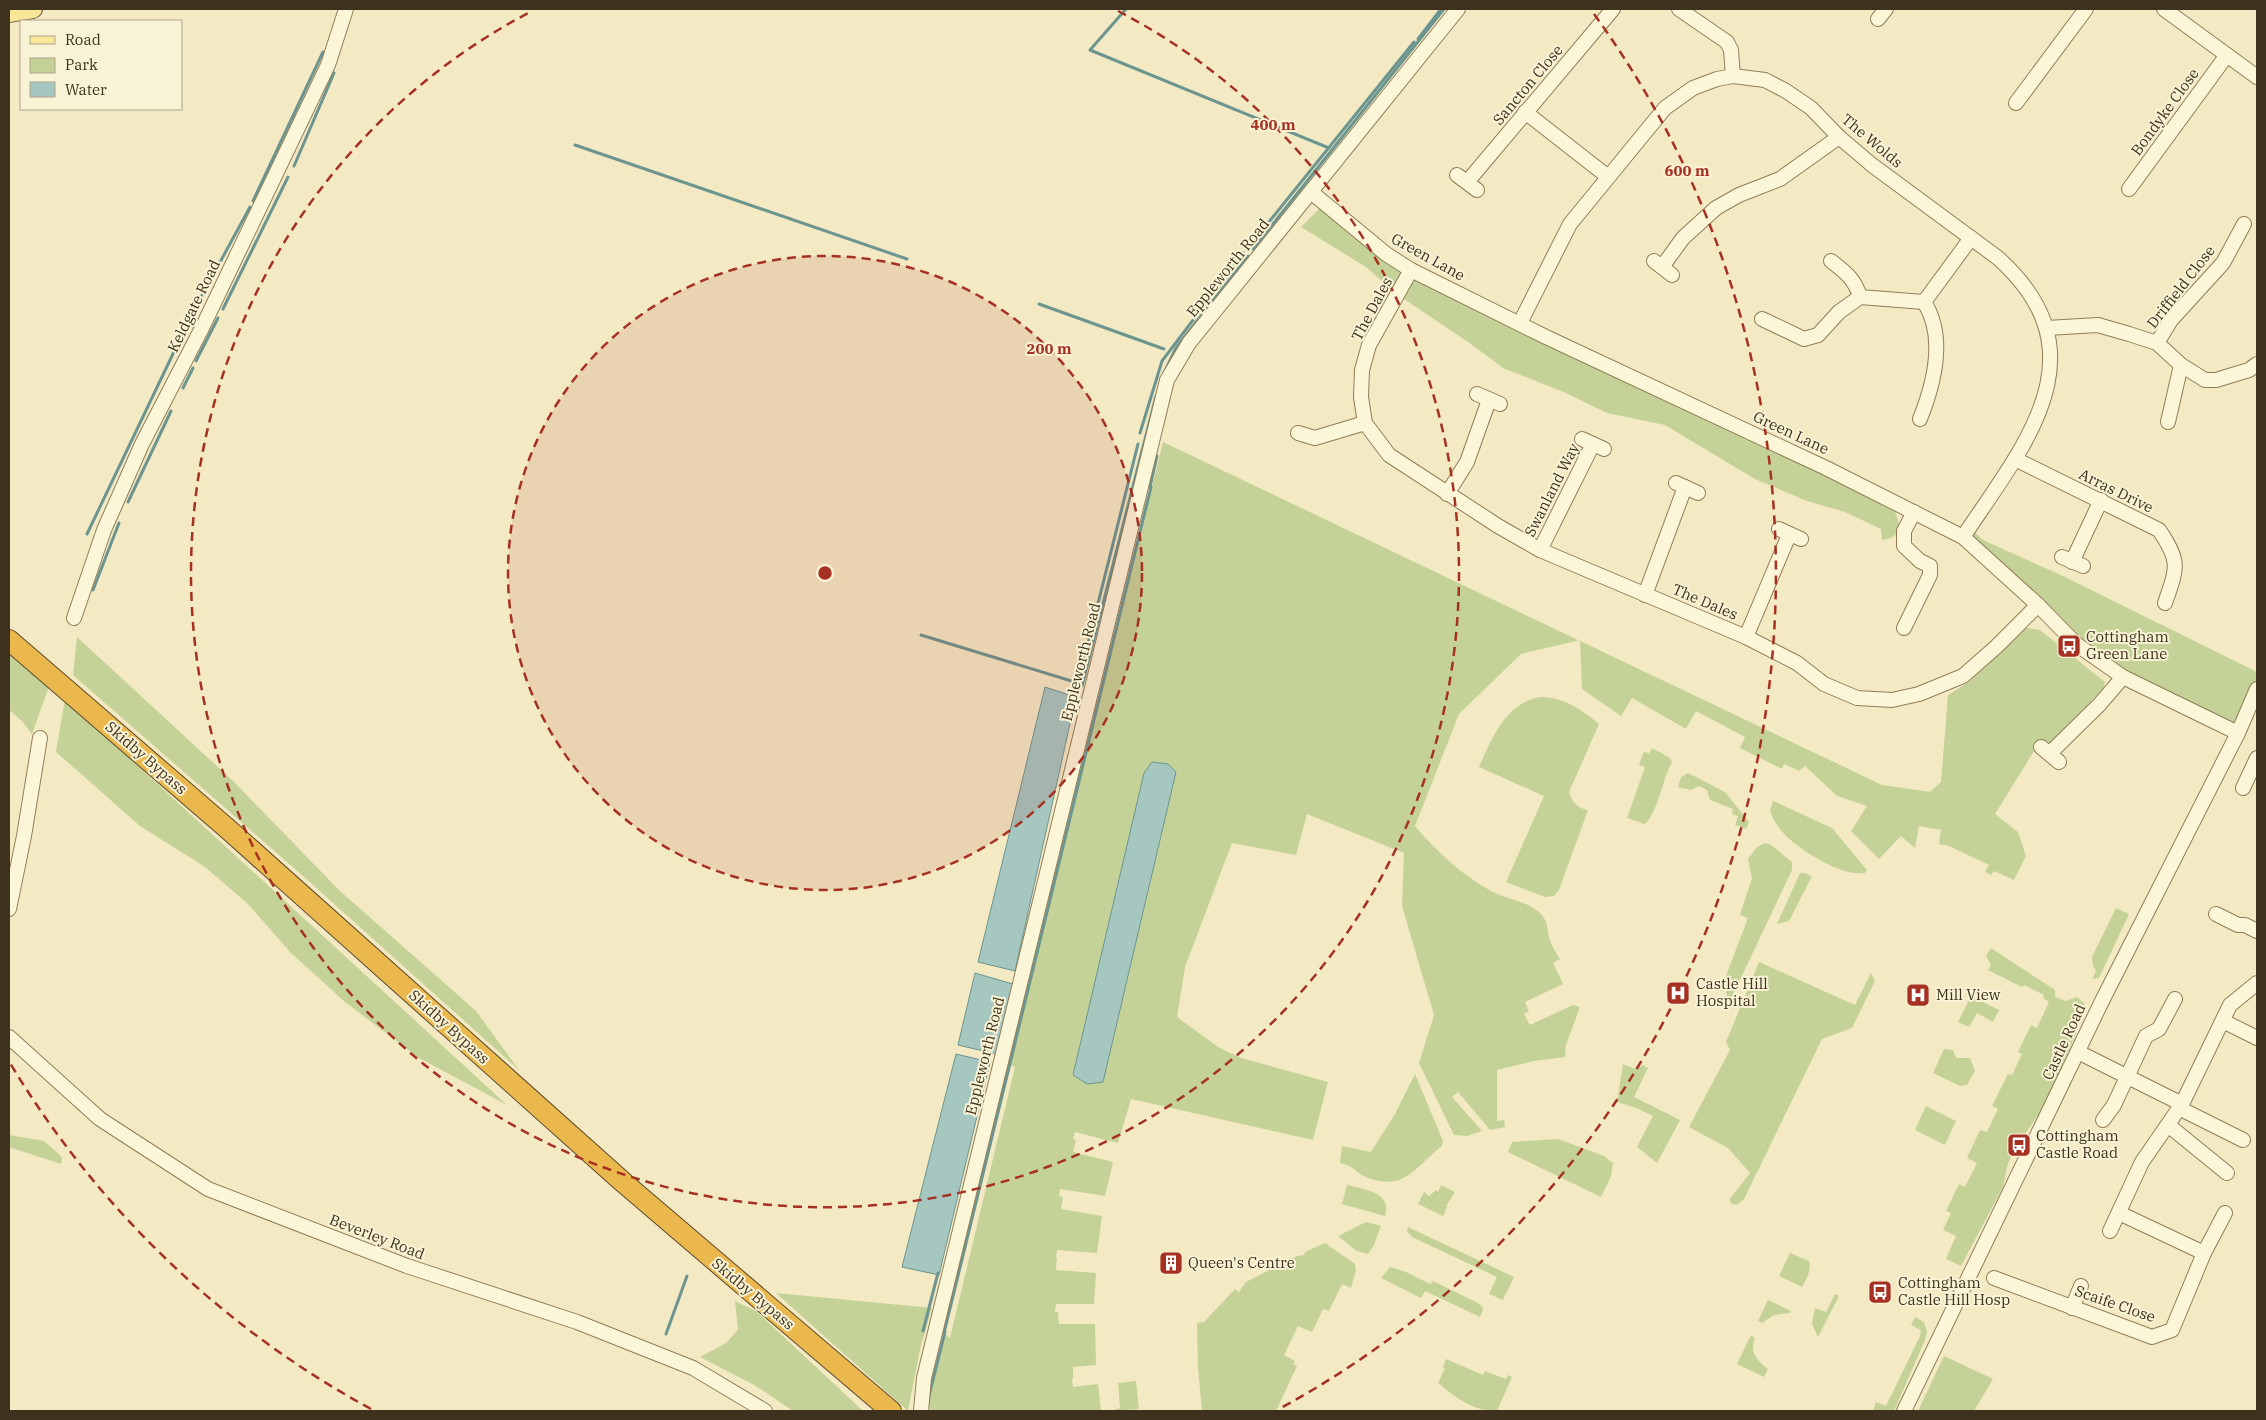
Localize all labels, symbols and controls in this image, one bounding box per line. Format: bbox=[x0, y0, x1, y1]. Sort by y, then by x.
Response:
legend bbox=[20, 20, 182, 110]
text: Road bbox=[65, 30, 101, 49]
street label: Sancton Close bbox=[1488, 41, 1567, 129]
text: Park bbox=[65, 55, 98, 74]
street label: Bondyke Close bbox=[2127, 64, 2203, 159]
text: Water bbox=[65, 80, 107, 99]
street label: The Wolds bbox=[1838, 110, 1907, 172]
text: 400 m bbox=[1250, 115, 1296, 134]
text: 600 m bbox=[1664, 161, 1710, 180]
street label: Eppleworth Road bbox=[1182, 215, 1273, 321]
street label: Green Lane bbox=[1388, 229, 1468, 285]
street label: Driffield Close bbox=[2142, 242, 2219, 332]
street label: Keldgate Road bbox=[163, 256, 224, 355]
street label: The Dales bbox=[1347, 274, 1396, 344]
text: 200 m bbox=[1026, 339, 1072, 358]
street label: Green Lane bbox=[1750, 407, 1832, 458]
street label: Swanland Way bbox=[1520, 440, 1583, 540]
street label: Arras Drive bbox=[2076, 464, 2157, 517]
centre of rings bbox=[816, 564, 834, 582]
street label: The Dales bbox=[1670, 579, 1741, 624]
street label: Eppleworth Road bbox=[1057, 601, 1104, 723]
place label: Cottingham Green Lane bbox=[2086, 627, 2169, 663]
bus stop icon: Cottingham Green Lane bbox=[2056, 633, 2082, 659]
street label: Skidby Bypass bbox=[102, 717, 191, 798]
place label: Castle Hill Hospital bbox=[1696, 974, 1768, 1010]
hospital icon: Castle Hill Hospital bbox=[1665, 980, 1691, 1006]
hospital icon: Mill View bbox=[1905, 982, 1931, 1008]
street label: Skidby Bypass bbox=[405, 985, 494, 1068]
place label: Mill View bbox=[1936, 985, 2001, 1004]
street label: Eppleworth Road bbox=[961, 995, 1008, 1117]
street label: Castle Road bbox=[2038, 1001, 2090, 1083]
place label: Cottingham Castle Road bbox=[2036, 1126, 2119, 1162]
bus stop icon: Cottingham Castle Road bbox=[2006, 1132, 2032, 1158]
street label: Beverley Road bbox=[327, 1210, 427, 1263]
building icon: Queen's Centre bbox=[1158, 1250, 1184, 1276]
place label: Queen's Centre bbox=[1188, 1253, 1295, 1272]
street label: Skidby Bypass bbox=[708, 1254, 798, 1334]
place label: Cottingham Castle Hill Hosp bbox=[1898, 1273, 2010, 1309]
bus stop icon: Cottingham Castle Hill Hosp bbox=[1867, 1279, 1893, 1305]
street label: Scaife Close bbox=[2072, 1281, 2158, 1326]

